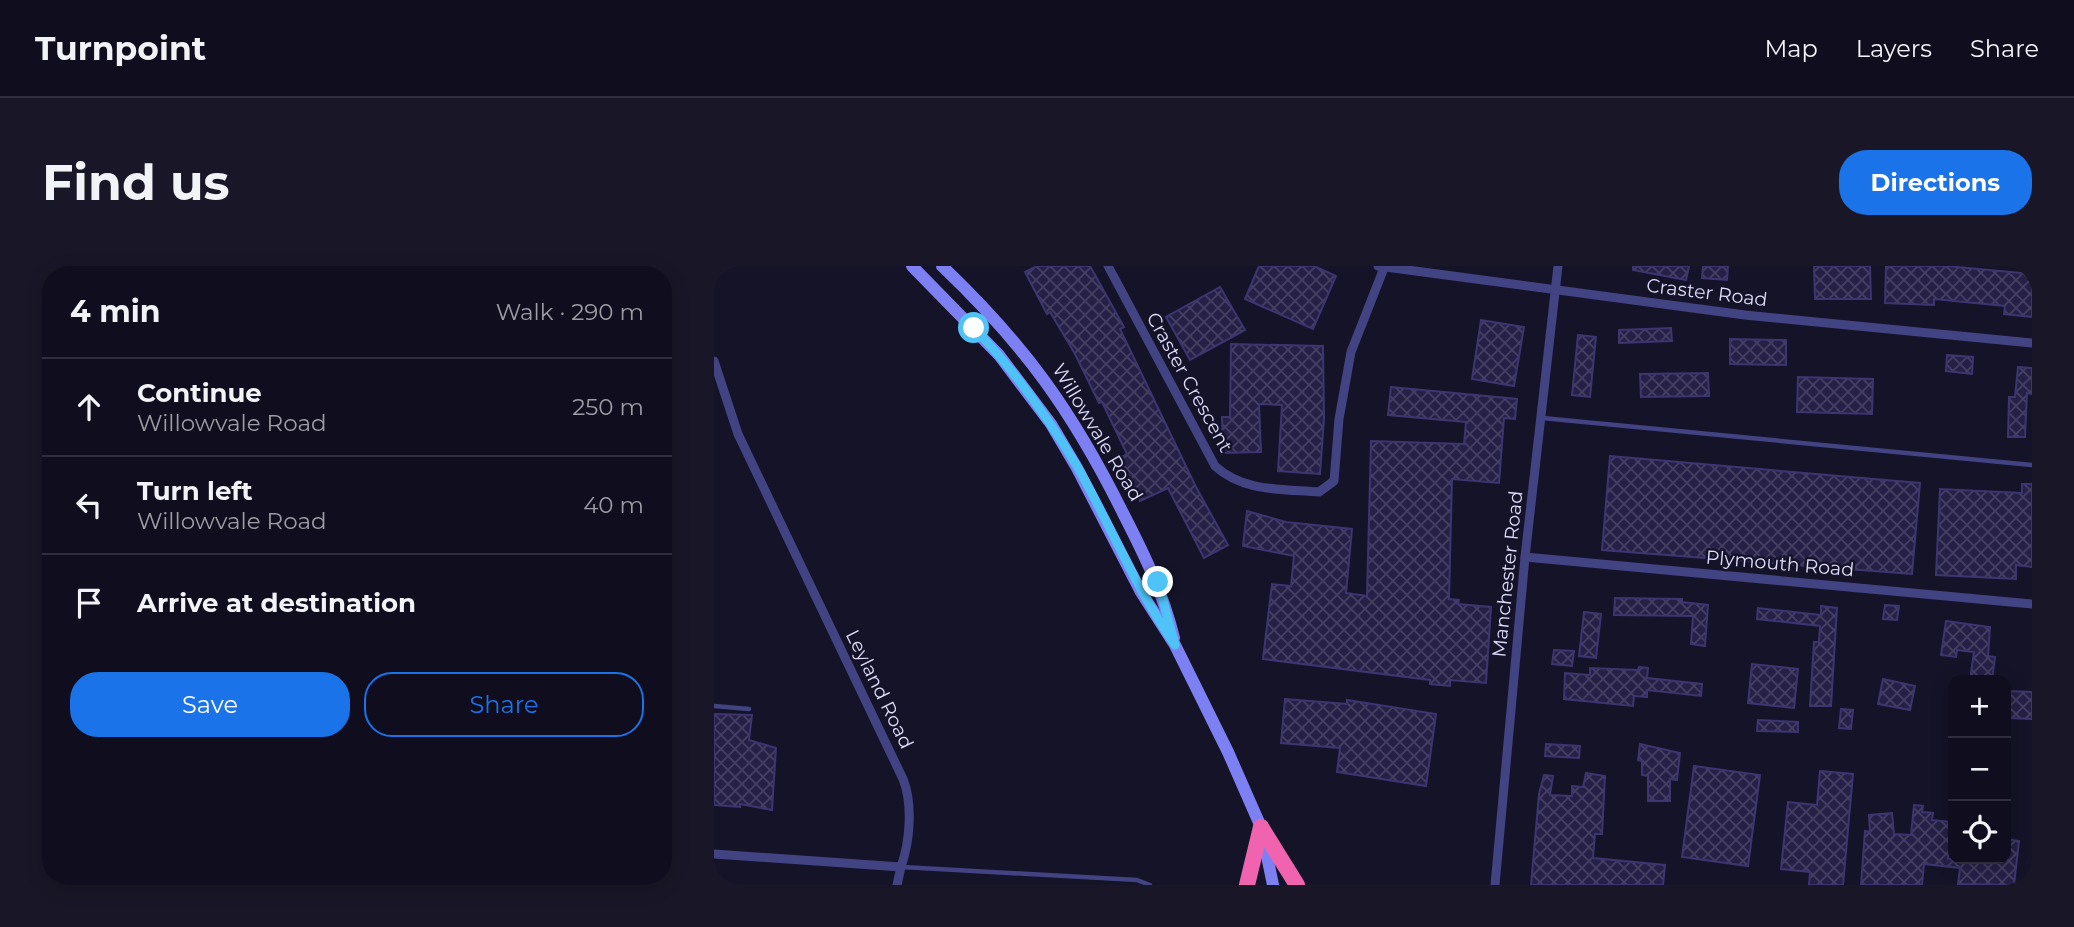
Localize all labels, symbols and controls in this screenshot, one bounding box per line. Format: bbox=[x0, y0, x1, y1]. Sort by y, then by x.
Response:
text: Turnpoint bbox=[35, 28, 206, 68]
text: Map bbox=[1764, 34, 1818, 63]
text: Layers bbox=[1856, 34, 1932, 63]
text: Share bbox=[1970, 34, 2039, 63]
button: Directions bbox=[1839, 150, 2032, 215]
text: Find us bbox=[42, 153, 230, 212]
street label: Craster Road bbox=[1645, 274, 1769, 311]
text: 4 min bbox=[70, 293, 160, 330]
text: Walk · 290 m bbox=[496, 298, 644, 326]
street label: Craster Crescent bbox=[1142, 308, 1238, 456]
route start bbox=[958, 312, 989, 343]
street label: Willowvale Road bbox=[1047, 359, 1148, 505]
text: Continue bbox=[137, 377, 262, 409]
icon: ahead bbox=[70, 388, 108, 426]
text: 250 m bbox=[572, 393, 644, 421]
text: Willowvale Road bbox=[137, 409, 327, 437]
text: Turn left bbox=[137, 475, 253, 507]
icon: left bbox=[70, 486, 108, 524]
street label: Manchester Road bbox=[1487, 490, 1528, 659]
text: 40 m bbox=[583, 491, 644, 519]
text: Willowvale Road bbox=[137, 507, 327, 535]
street label: Plymouth Road bbox=[1705, 546, 1855, 581]
route end bbox=[1142, 566, 1173, 597]
icon: arrive bbox=[70, 584, 108, 622]
text: Arrive at destination bbox=[137, 587, 416, 619]
street label: Leyland Road bbox=[841, 626, 918, 752]
button: Save bbox=[70, 672, 350, 737]
button: Share bbox=[364, 672, 644, 737]
map controls bbox=[1948, 675, 2011, 864]
button: + bbox=[1948, 675, 2011, 738]
button: − bbox=[1948, 738, 2011, 801]
button: locate bbox=[1948, 801, 2011, 864]

